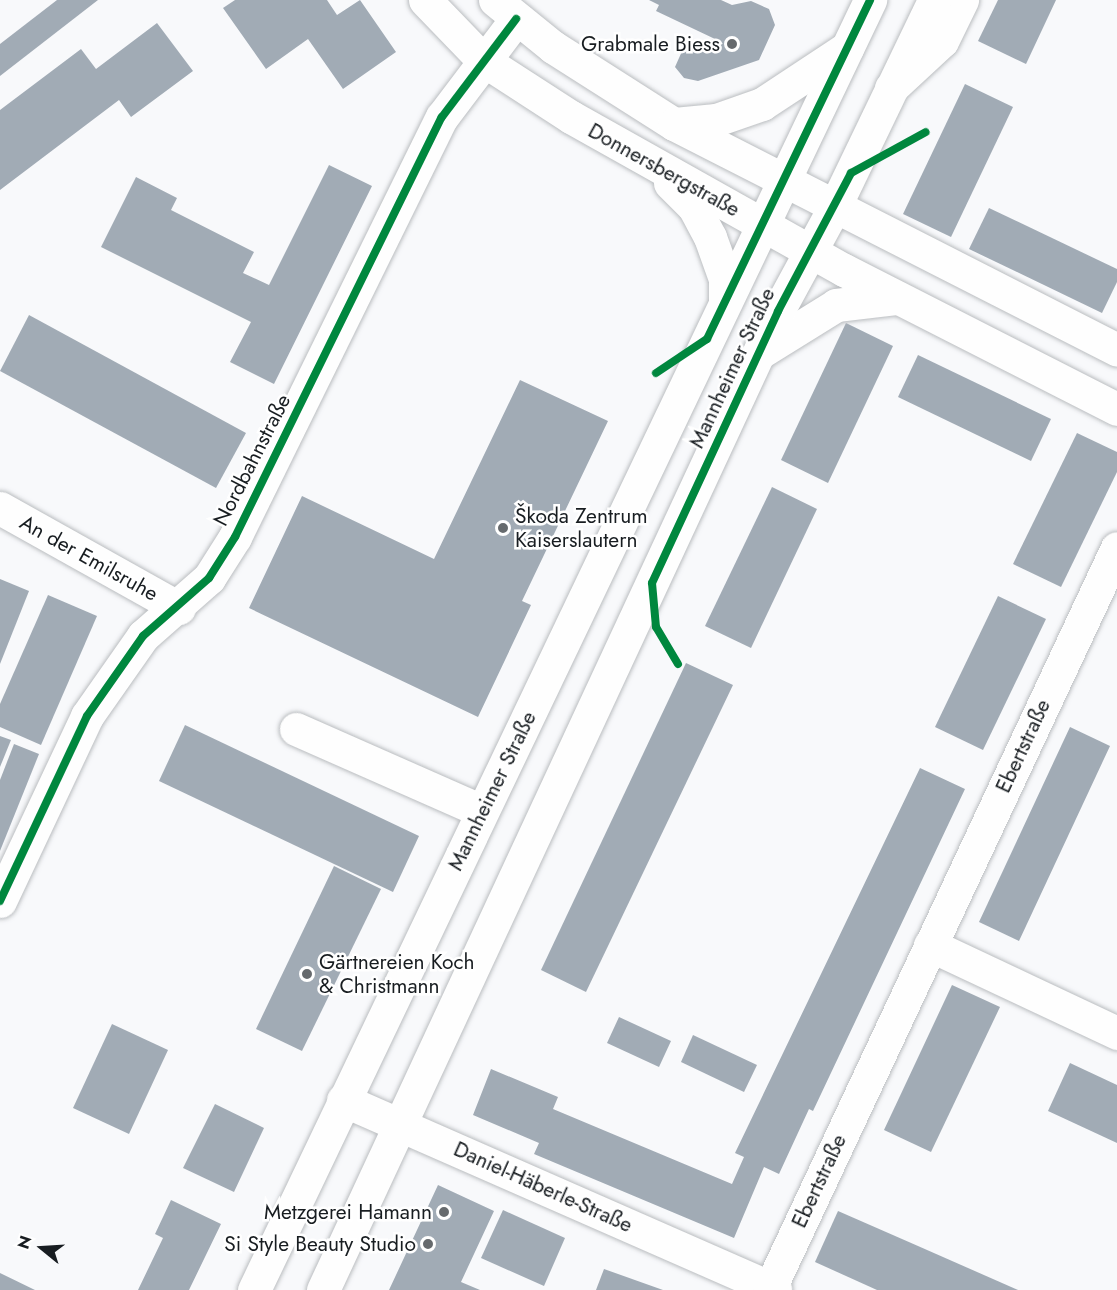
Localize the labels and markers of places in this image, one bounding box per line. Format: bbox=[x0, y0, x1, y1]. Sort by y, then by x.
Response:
place label: Grabmale Biess bbox=[581, 31, 720, 57]
marker: Grabmale Biess bbox=[725, 37, 739, 51]
place label: Škoda Zentrum Kaiserslautern bbox=[515, 503, 648, 553]
marker: Škoda Zentrum Kaiserslautern bbox=[496, 521, 510, 535]
place label: Gärtnereien Koch & Christmann bbox=[319, 949, 475, 999]
marker: Gärtnereien Koch & Christmann bbox=[300, 967, 314, 981]
place label: Metzgerei Hamann bbox=[264, 1199, 432, 1225]
marker: Metzgerei Hamann bbox=[437, 1205, 451, 1219]
place label: Si Style Beauty Studio bbox=[224, 1231, 416, 1257]
marker: Si Style Beauty Studio bbox=[421, 1237, 435, 1251]

